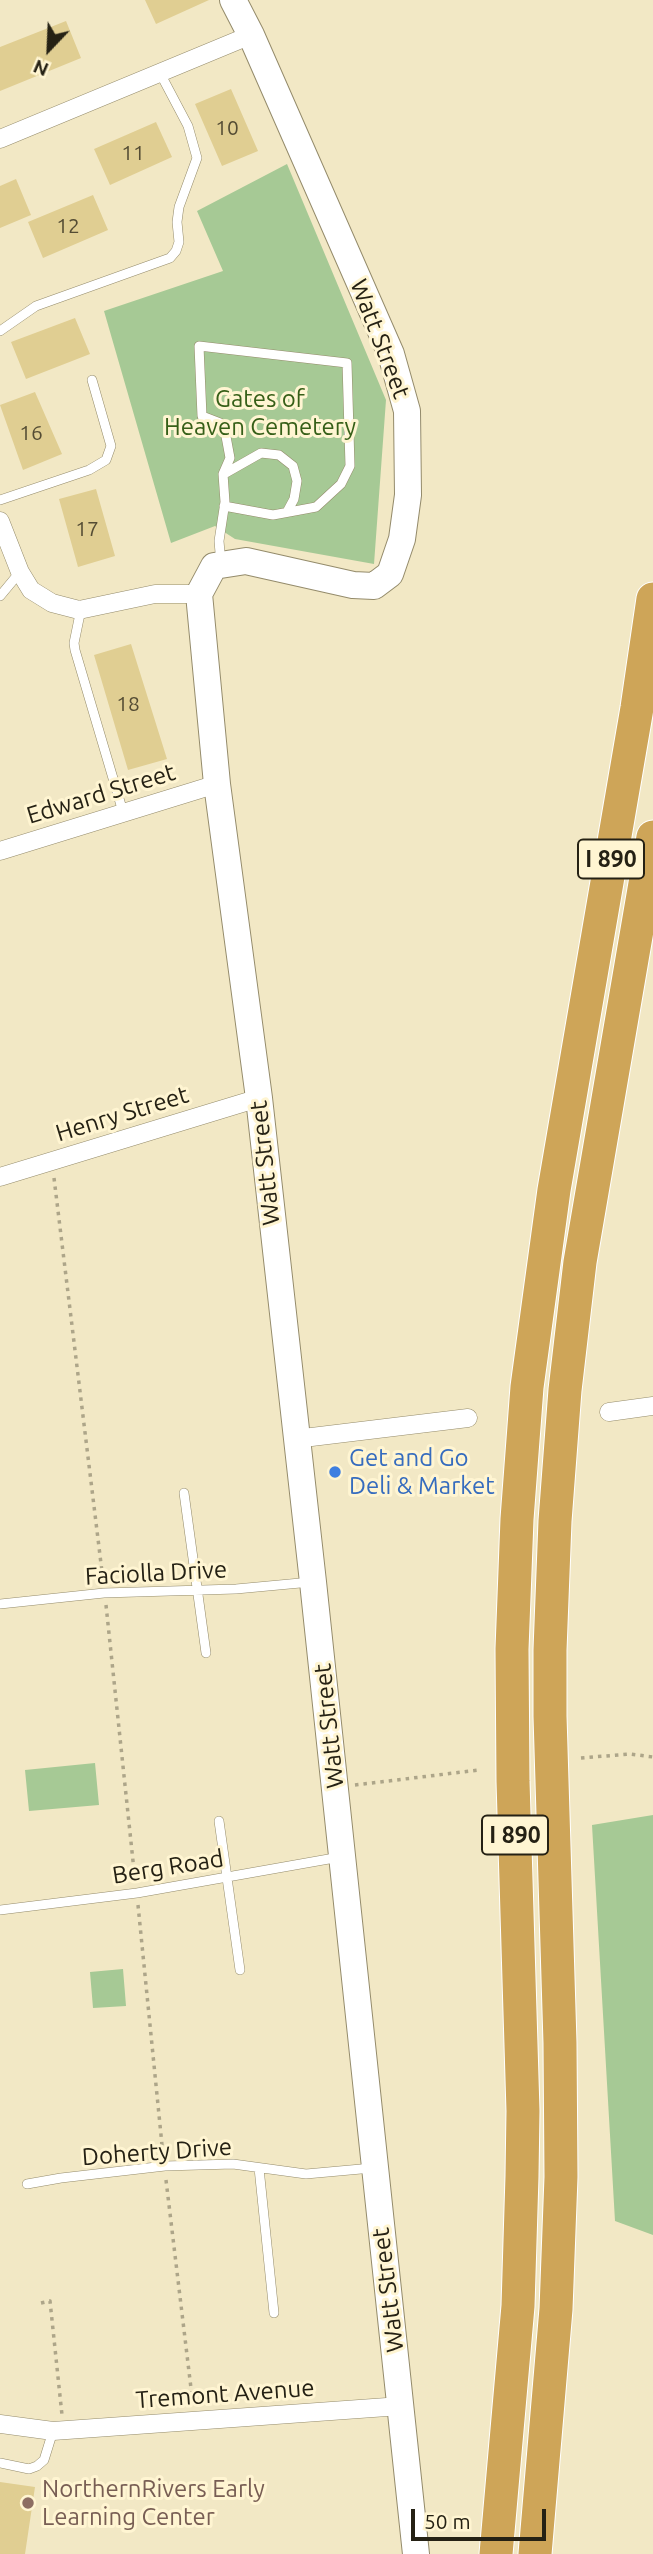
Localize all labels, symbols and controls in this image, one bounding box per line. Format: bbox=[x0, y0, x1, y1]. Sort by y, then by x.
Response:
north arrow bbox=[14, 14, 84, 84]
text: N bbox=[30, 55, 52, 81]
house number: 10 bbox=[215, 115, 239, 141]
house number: 11 bbox=[121, 140, 145, 166]
house number: 12 bbox=[56, 213, 80, 239]
street label: Watt Street bbox=[344, 275, 416, 403]
park label: Gates of Heaven Cemetery bbox=[164, 385, 356, 441]
house number: 16 bbox=[19, 420, 43, 446]
house number: 17 bbox=[75, 516, 99, 542]
house number: 18 bbox=[116, 691, 140, 717]
street label: Edward Street bbox=[23, 758, 179, 830]
road number: I 890 bbox=[578, 839, 644, 878]
street label: Henry Street bbox=[52, 1080, 192, 1148]
street label: Watt Street bbox=[244, 1099, 286, 1227]
place label: Get and Go Deli & Market bbox=[349, 1444, 495, 1500]
marker: Get and Go Deli & Market bbox=[327, 1464, 343, 1480]
street label: Faciolla Drive bbox=[84, 1555, 228, 1591]
street label: Watt Street bbox=[308, 1662, 350, 1790]
road number: I 890 bbox=[482, 1816, 548, 1854]
street label: Berg Road bbox=[110, 1844, 226, 1890]
street label: Doherty Drive bbox=[81, 2132, 233, 2172]
street label: Watt Street bbox=[366, 2226, 410, 2354]
street label: Tremont Avenue bbox=[135, 2373, 315, 2415]
place label: NorthernRivers Early Learning Center bbox=[42, 2475, 265, 2531]
scale bar bbox=[415, 2494, 550, 2538]
marker: NorthernRivers Early Learning Center bbox=[20, 2495, 36, 2511]
text: 50 m bbox=[424, 2509, 471, 2533]

